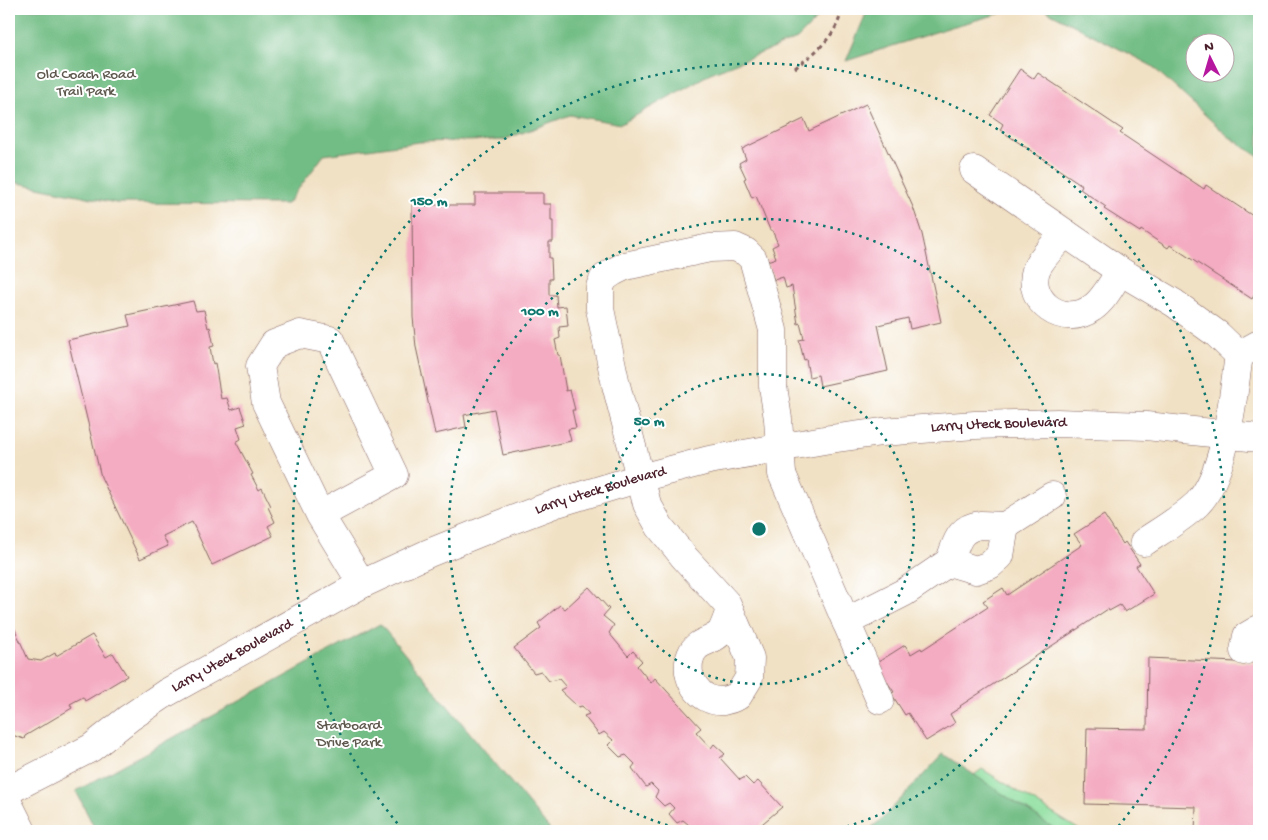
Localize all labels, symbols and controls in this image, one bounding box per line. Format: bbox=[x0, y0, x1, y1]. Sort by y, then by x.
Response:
north arrow bbox=[1186, 32, 1236, 82]
text: N bbox=[1204, 39, 1214, 56]
park label: Old Coach Road Trail Park bbox=[37, 66, 136, 101]
text: 150 m bbox=[410, 193, 448, 211]
text: 100 m bbox=[520, 303, 559, 321]
text: 50 m bbox=[634, 413, 665, 431]
street label: Larry Uteck Boulevard bbox=[930, 414, 1068, 437]
street label: Larry Uteck Boulevard bbox=[533, 462, 669, 519]
centre of rings bbox=[750, 520, 768, 538]
street label: Larry Uteck Boulevard bbox=[168, 615, 297, 697]
park label: Starboard Drive Park bbox=[316, 717, 383, 752]

